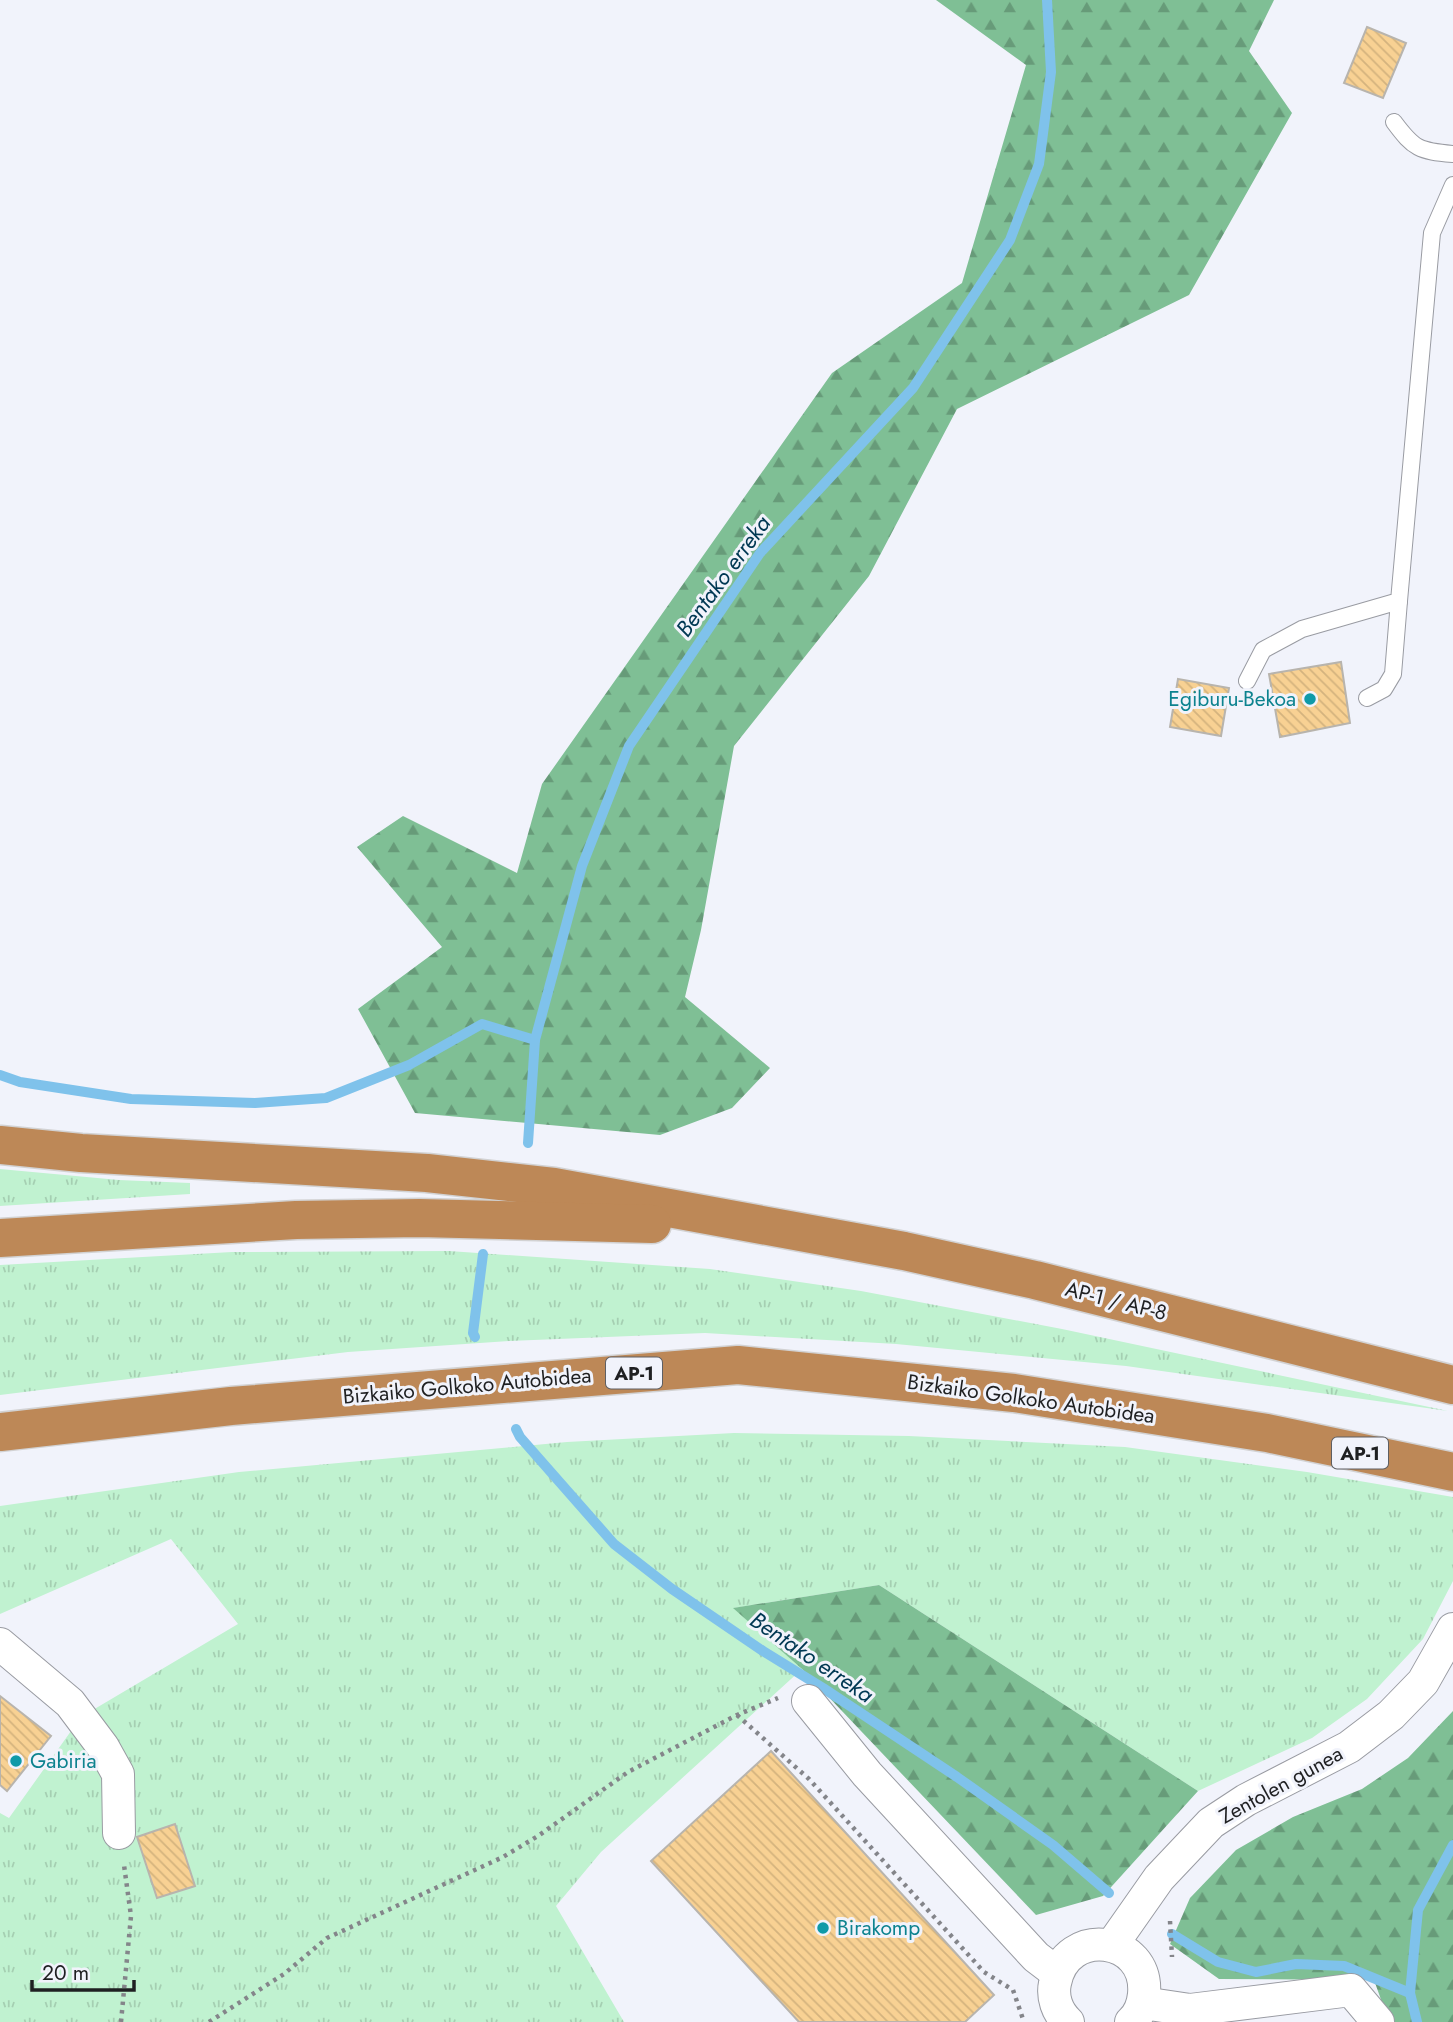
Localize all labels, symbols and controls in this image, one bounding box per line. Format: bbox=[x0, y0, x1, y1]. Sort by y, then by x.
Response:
water label: Bentako erreka bbox=[667, 508, 779, 644]
place label: Egiburu-Bekoa bbox=[1168, 684, 1296, 714]
marker: Egiburu-Bekoa bbox=[1302, 691, 1318, 707]
street label: AP-1 / AP-8 bbox=[1062, 1274, 1170, 1328]
road number: AP-1 bbox=[606, 1358, 662, 1388]
street label: Bizkaiko Golkoko Autobidea bbox=[342, 1360, 592, 1412]
street label: Bizkaiko Golkoko Autobidea bbox=[905, 1367, 1157, 1431]
road number: AP-1 bbox=[1332, 1438, 1388, 1469]
water label: Bentako erreka bbox=[743, 1603, 881, 1711]
street label: Zentolen gunea bbox=[1214, 1739, 1348, 1831]
place label: Gabiria bbox=[30, 1746, 97, 1776]
marker: Gabiria bbox=[8, 1753, 24, 1769]
place label: Birakomp bbox=[837, 1913, 920, 1943]
marker: Birakomp bbox=[815, 1920, 831, 1936]
scale bar bbox=[32, 1948, 133, 1992]
text: 20 m bbox=[42, 1958, 89, 1988]

